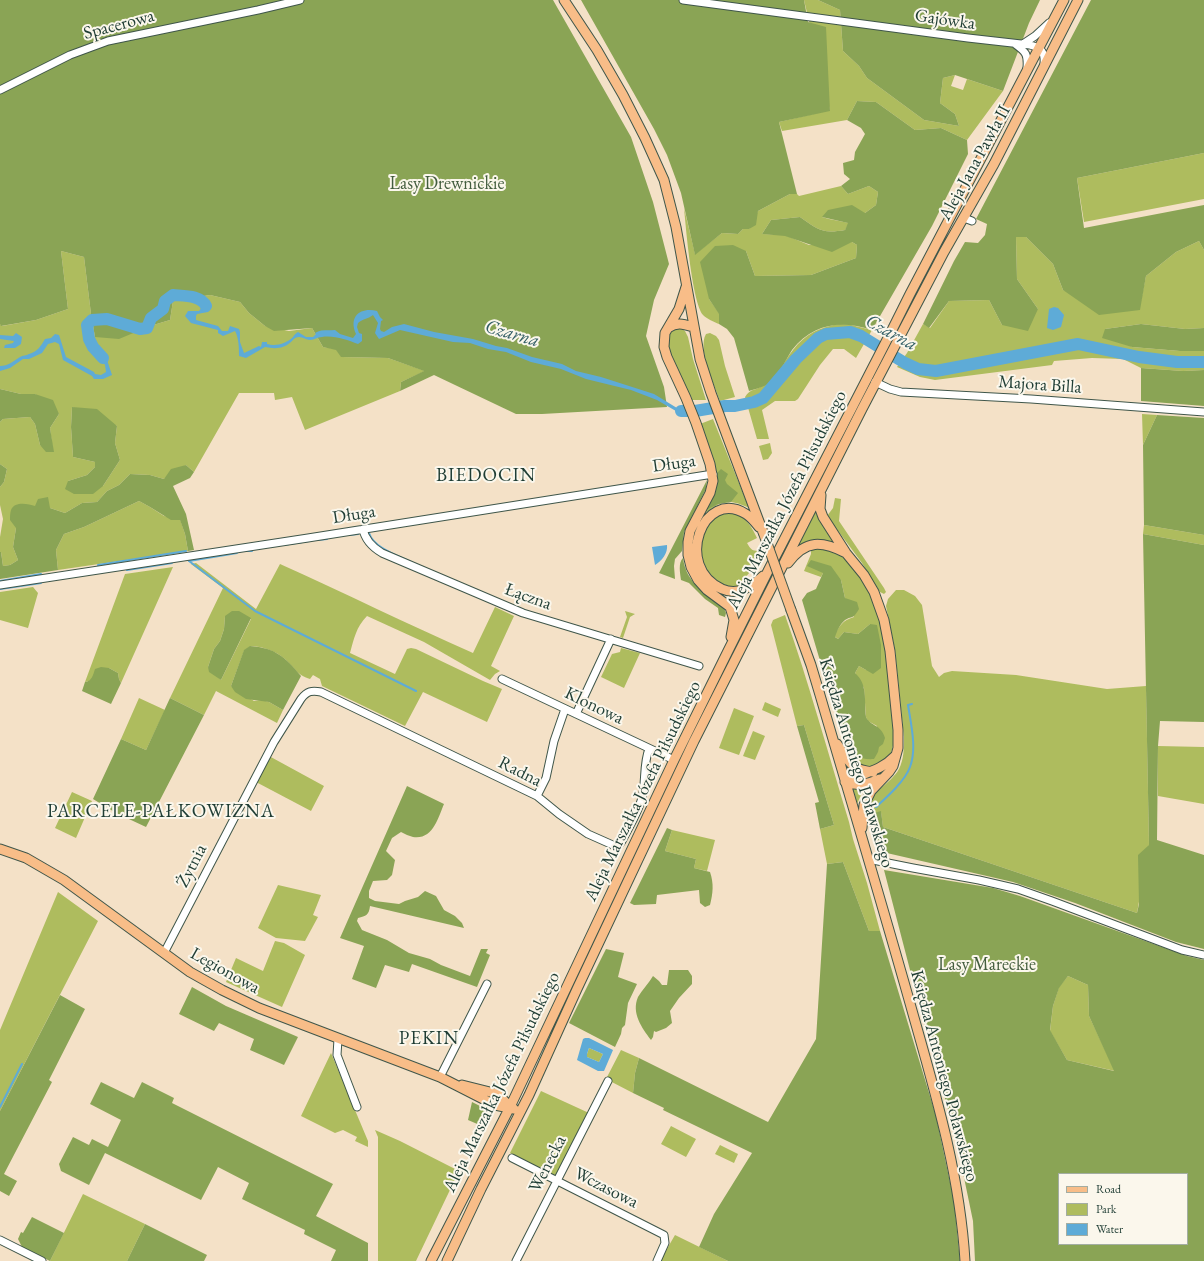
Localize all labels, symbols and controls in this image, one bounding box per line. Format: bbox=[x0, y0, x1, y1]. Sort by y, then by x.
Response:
street label: Spacerowa bbox=[81, 5, 157, 45]
street label: Gajówka bbox=[913, 5, 977, 35]
street label: Aleja Jana Pawła II bbox=[934, 102, 1016, 224]
park label: Lasy Drewnickie bbox=[390, 173, 504, 195]
water label: Czarna bbox=[861, 310, 921, 356]
water label: Czarna bbox=[482, 315, 542, 353]
street label: Majora Billa bbox=[998, 371, 1082, 399]
street label: Aleja Marszałka Józefa Piłsudskiego bbox=[722, 387, 852, 613]
street label: Długa bbox=[651, 450, 697, 478]
district label: BIEDOCIN bbox=[436, 465, 536, 487]
street label: Długa bbox=[331, 501, 377, 529]
street label: Łączna bbox=[502, 579, 554, 615]
street label: Księdza Antoniego Poławskiego bbox=[814, 656, 898, 870]
street label: Aleja Marszałka Józefa Piłsudskiego bbox=[580, 677, 706, 905]
street label: Klonowa bbox=[561, 683, 627, 729]
street label: Radna bbox=[495, 752, 545, 792]
district label: PARCELE-PAŁKOWIZNA bbox=[47, 801, 275, 823]
street label: Żytnia bbox=[172, 841, 212, 891]
street label: Legionowa bbox=[186, 943, 264, 999]
park label: Lasy Mareckie bbox=[938, 954, 1036, 976]
street label: Aleja Marszałka Józefa Piłsudskiego bbox=[439, 968, 565, 1196]
street label: Księdza Antoniego Poławskiego bbox=[905, 968, 983, 1184]
district label: PEKIN bbox=[399, 1028, 459, 1050]
street label: Wenecka bbox=[525, 1132, 571, 1196]
street label: Wczasowa bbox=[570, 1163, 642, 1213]
legend bbox=[1058, 1173, 1188, 1245]
text: Road bbox=[1096, 1181, 1121, 1197]
text: Park bbox=[1096, 1201, 1116, 1217]
text: Water bbox=[1096, 1221, 1123, 1237]

